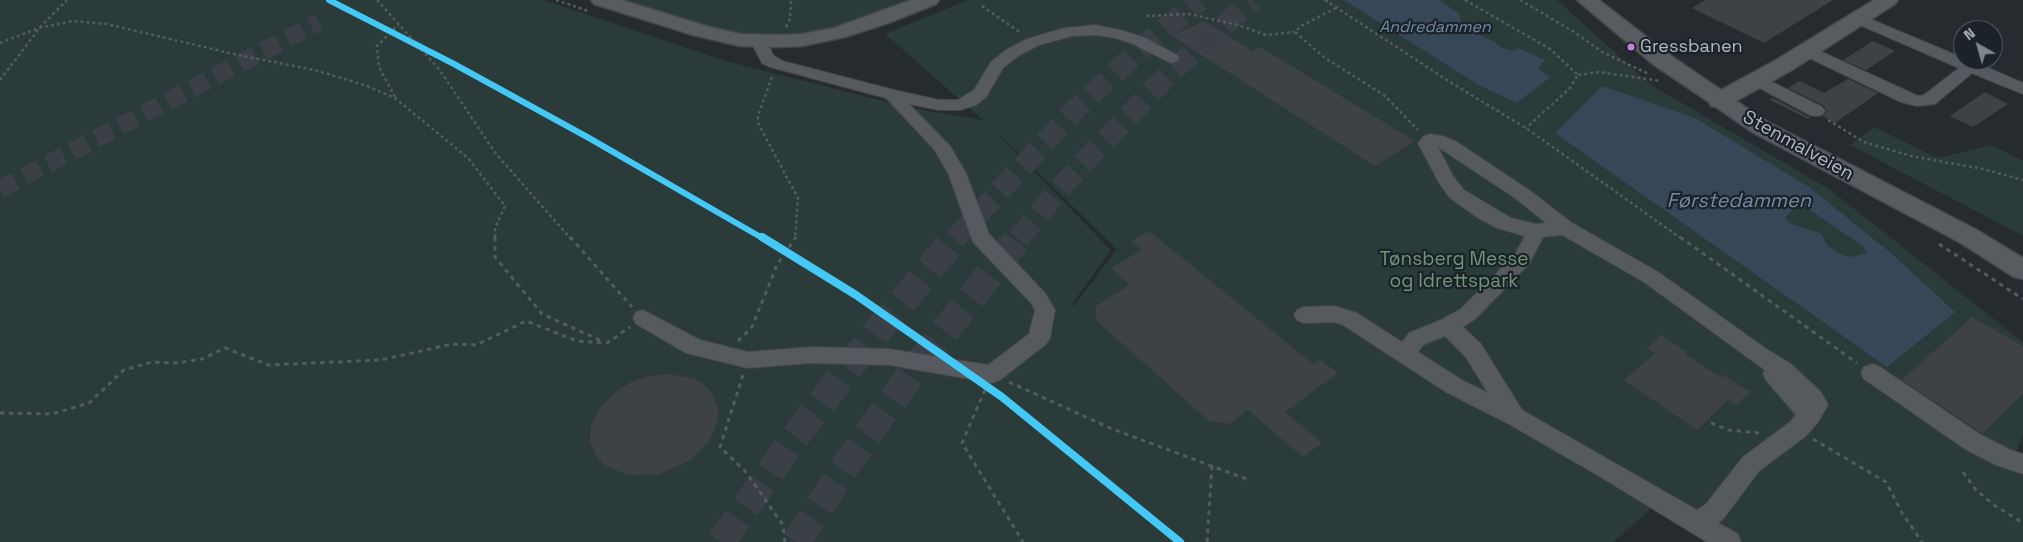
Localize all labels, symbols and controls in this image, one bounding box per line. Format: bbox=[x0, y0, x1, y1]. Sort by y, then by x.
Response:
water label: Andredammen bbox=[1379, 18, 1491, 38]
north arrow bbox=[1953, 20, 2003, 70]
text: N bbox=[1960, 24, 1979, 44]
place label: Gressbanen bbox=[1640, 36, 1743, 58]
marker: Gressbanen bbox=[1626, 42, 1636, 52]
street label: Stenmalveien bbox=[1738, 106, 1858, 186]
water label: Førstedammen bbox=[1667, 190, 1811, 214]
park label: Tønsberg Messe og Idrettspark bbox=[1379, 249, 1529, 293]

